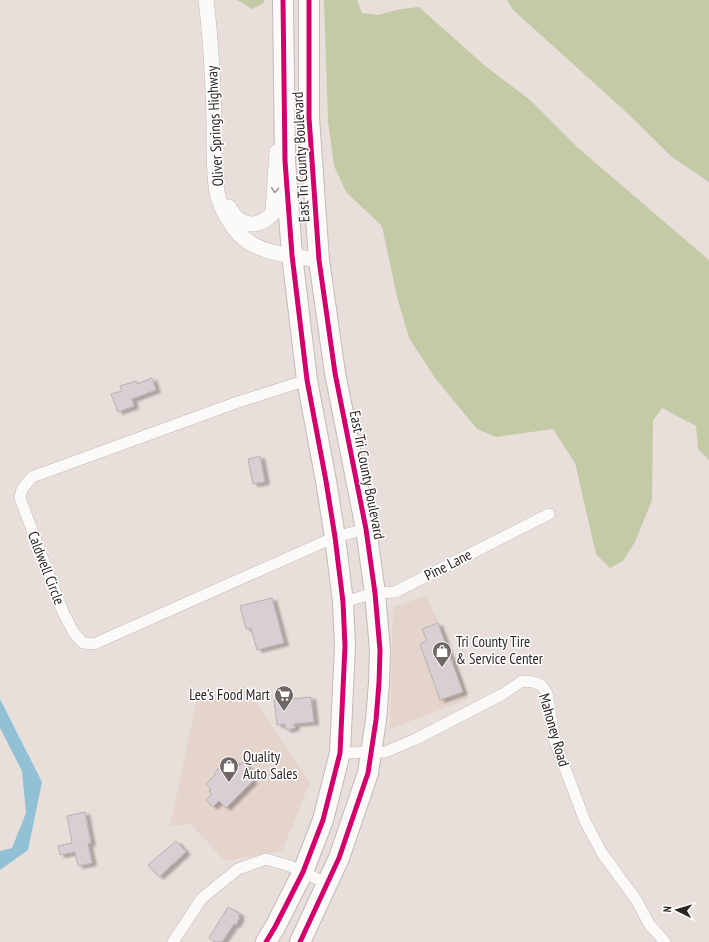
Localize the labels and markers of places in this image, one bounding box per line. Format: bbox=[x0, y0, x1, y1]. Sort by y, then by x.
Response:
place label: Tri County Tire & Service Center bbox=[456, 632, 544, 668]
shop icon: Tri County Tire & Service Center bbox=[431, 640, 453, 668]
supermarket icon: Lee's Food Mart bbox=[273, 684, 295, 712]
place label: Lee's Food Mart bbox=[189, 685, 270, 704]
place label: Quality Auto Sales bbox=[243, 747, 297, 783]
shop icon: Quality Auto Sales bbox=[218, 755, 240, 783]

